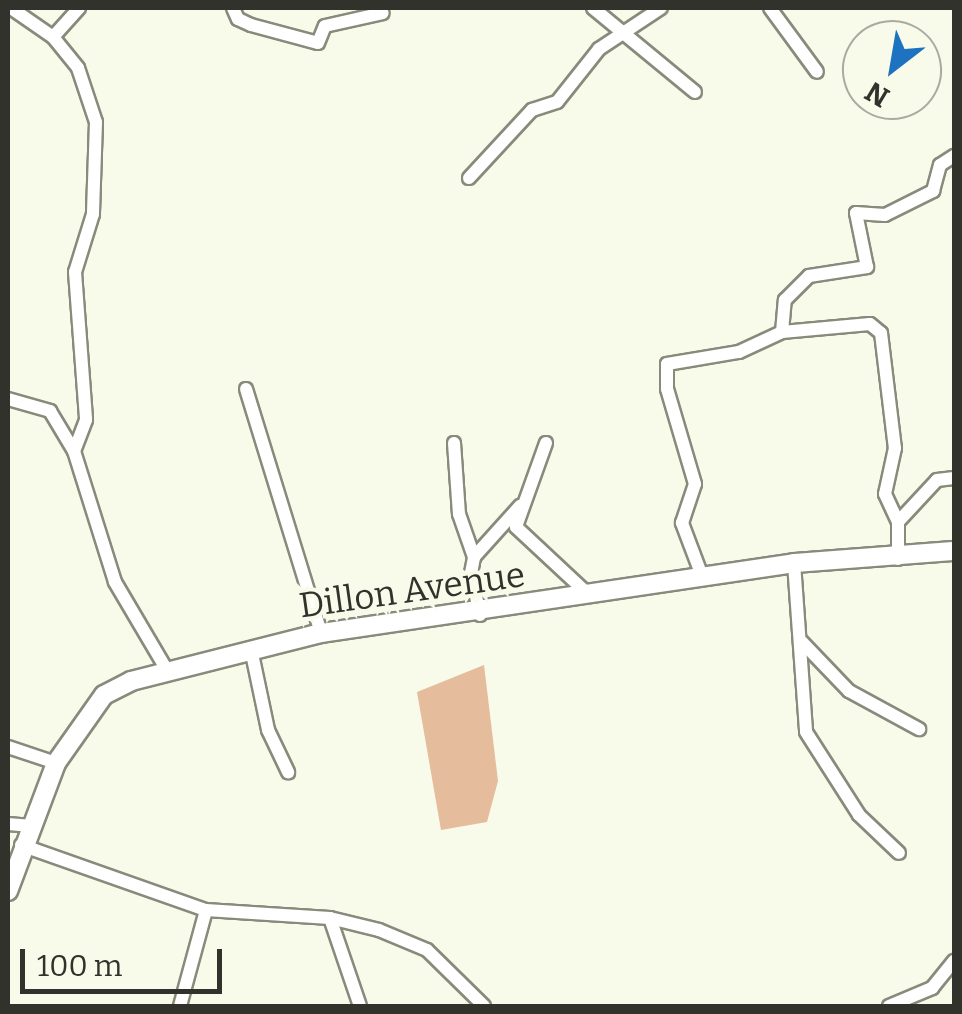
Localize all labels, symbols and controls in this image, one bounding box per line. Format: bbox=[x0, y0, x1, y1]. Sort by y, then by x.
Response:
north arrow bbox=[842, 20, 942, 120]
text: N bbox=[860, 75, 895, 114]
street label: Dillon Avenue bbox=[296, 553, 528, 627]
scale bar bbox=[25, 929, 228, 991]
text: 100 m bbox=[37, 948, 122, 984]

